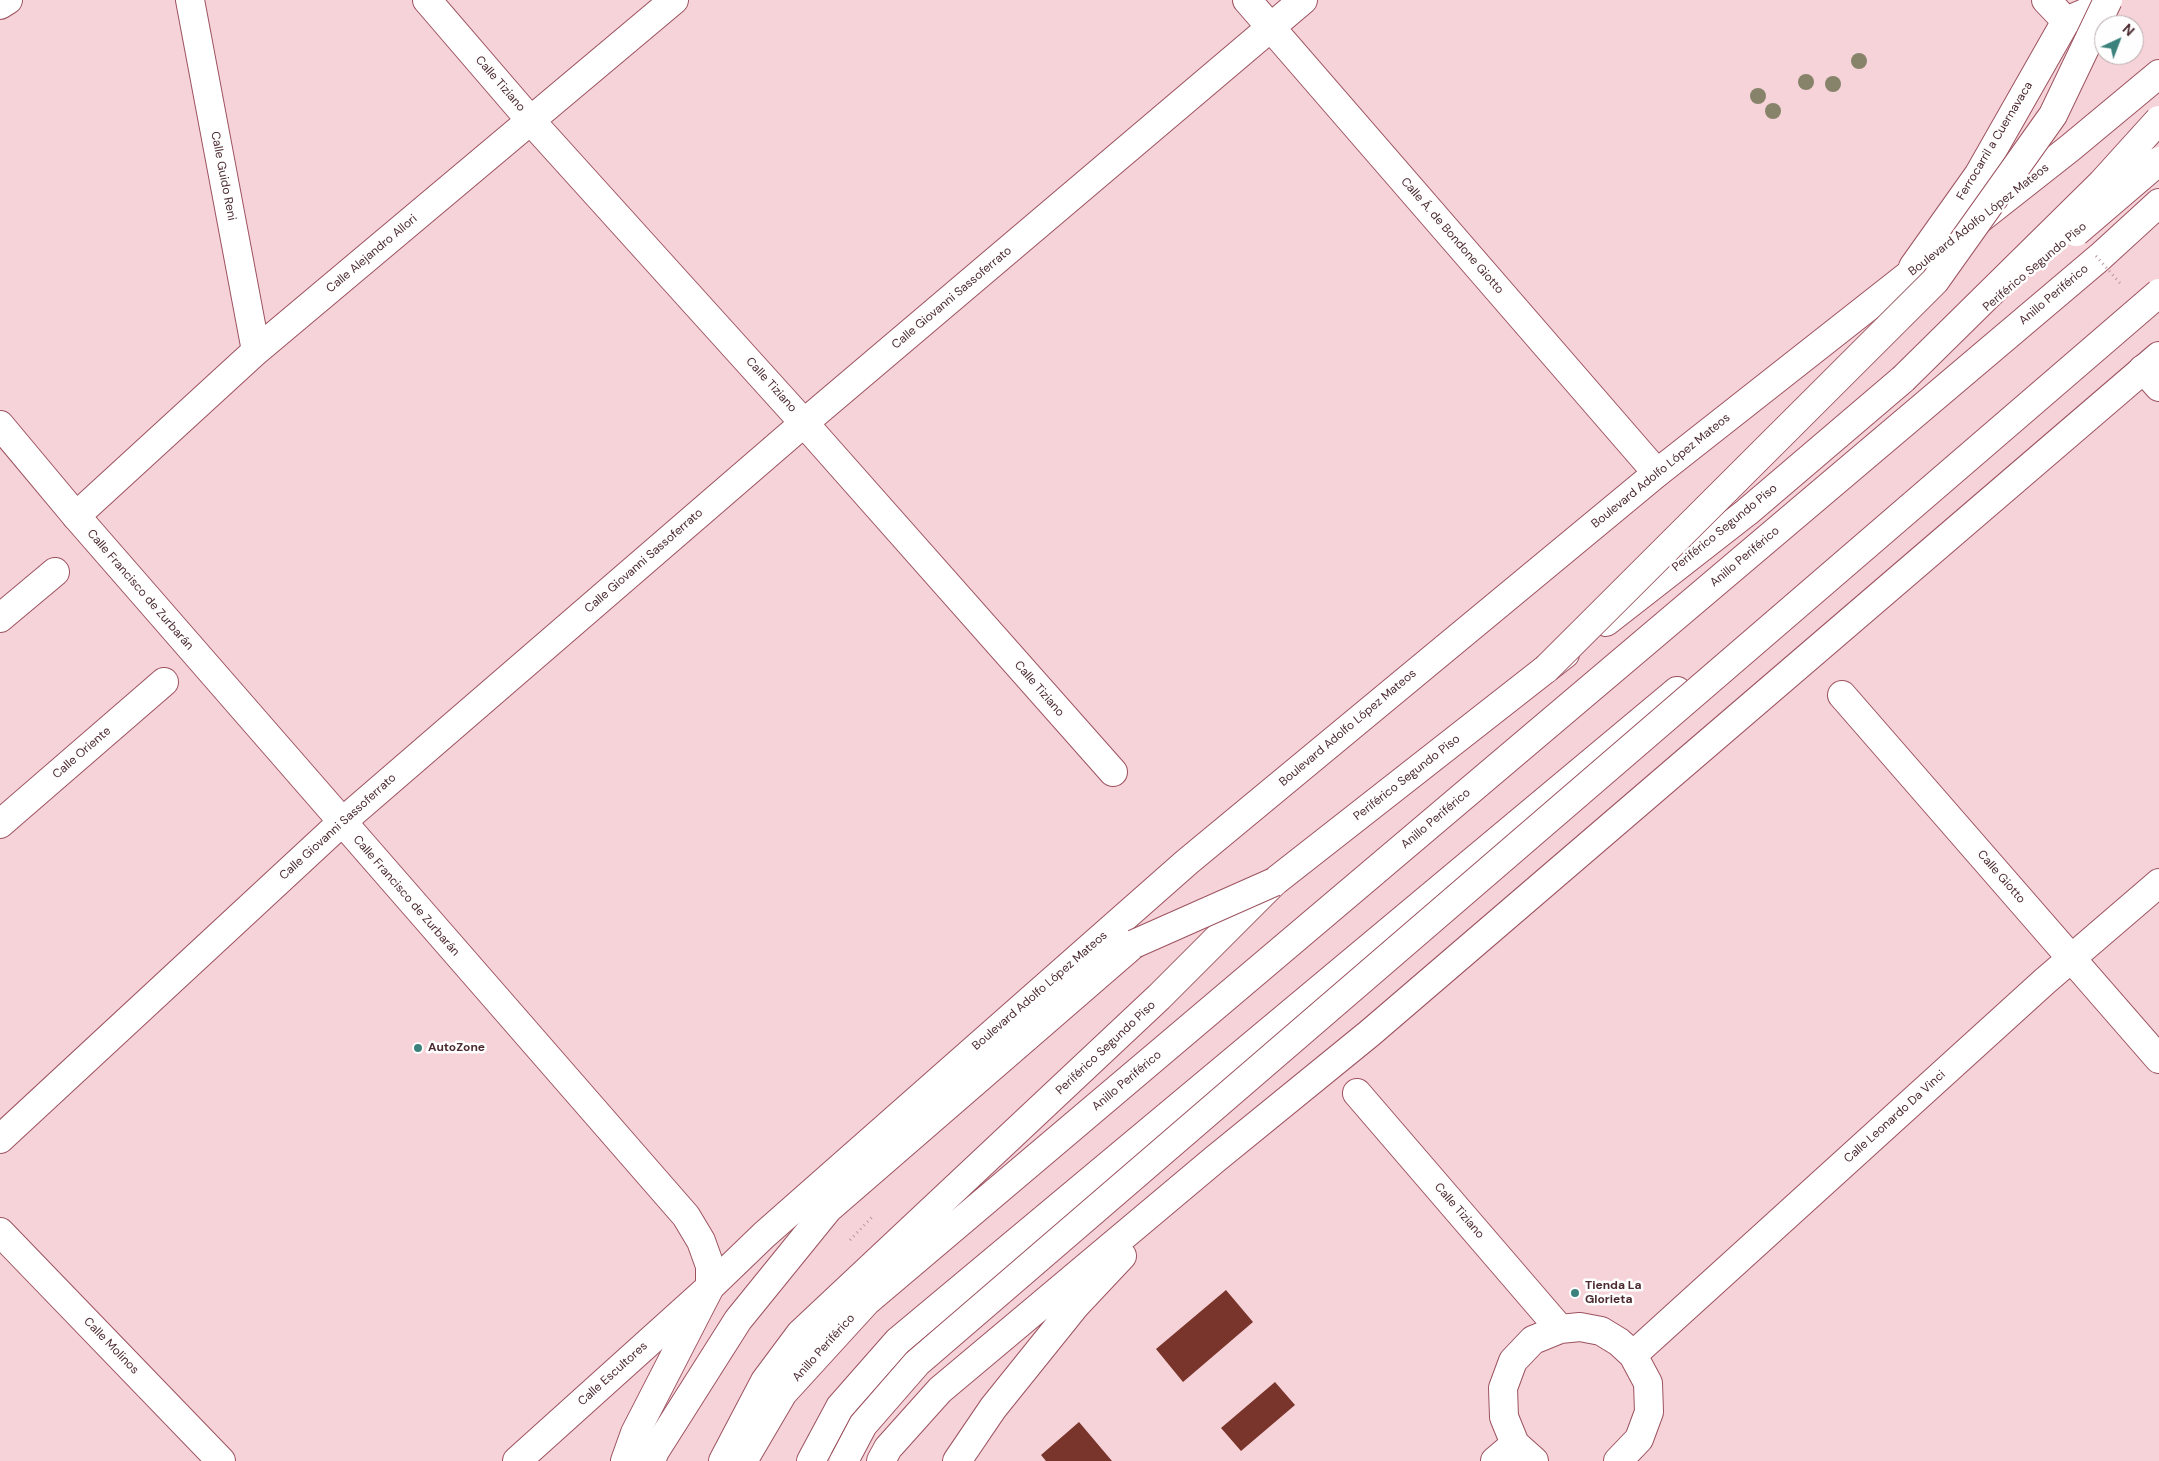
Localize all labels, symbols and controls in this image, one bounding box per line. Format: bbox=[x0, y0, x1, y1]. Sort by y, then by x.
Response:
north arrow bbox=[2094, 15, 2144, 65]
text: N bbox=[2119, 20, 2138, 40]
street label: Calle Tiziano bbox=[472, 53, 528, 115]
street label: Ferrocarril a Cuernavaca bbox=[1954, 79, 2036, 203]
street label: Calle Guido Reni bbox=[207, 130, 239, 222]
street label: Boulevard Adolfo López Mateos bbox=[1906, 161, 2052, 279]
street label: Calle Á. de Bondone Giotto bbox=[1398, 175, 1506, 297]
street label: Calle Alejandro Allori bbox=[324, 212, 420, 296]
street label: Periférico Segundo Piso bbox=[1980, 219, 2090, 315]
street label: Calle Giovanni Sassoferrato bbox=[889, 244, 1015, 352]
street label: Anillo Periférico bbox=[2016, 262, 2092, 328]
street label: Calle Tiziano bbox=[743, 355, 799, 415]
street label: Boulevard Adolfo López Mateos bbox=[1589, 411, 1733, 531]
street label: Periférico Segundo Piso bbox=[1670, 481, 1780, 575]
street label: Calle Giovanni Sassoferrato bbox=[582, 506, 706, 616]
street label: Anillo Periférico bbox=[1707, 524, 1783, 590]
street label: Calle Francisco de Zurbarán bbox=[84, 527, 196, 653]
street label: Calle Tiziano bbox=[1011, 658, 1067, 720]
street label: Boulevard Adolfo López Mateos bbox=[1277, 666, 1419, 790]
street label: Calle Oriente bbox=[50, 724, 114, 782]
street label: Periférico Segundo Piso bbox=[1351, 732, 1463, 824]
street label: Calle Giovanni Sassoferrato bbox=[277, 771, 399, 883]
street label: Anillo Periférico bbox=[1398, 786, 1474, 852]
street label: Calle Francisco de Zurbarán bbox=[350, 833, 462, 959]
street label: Calle Giotto bbox=[1974, 847, 2028, 907]
street label: Boulevard Adolfo López Mateos bbox=[970, 928, 1110, 1054]
street label: Periférico Segundo Piso bbox=[1053, 998, 1159, 1098]
place label: AutoZone bbox=[428, 1041, 485, 1055]
marker: AutoZone bbox=[412, 1042, 424, 1054]
street label: Anillo Periférico bbox=[1089, 1048, 1165, 1114]
street label: Calle Leonardo Da Vinci bbox=[1841, 1068, 1949, 1166]
street label: Calle Tiziano bbox=[1431, 1180, 1487, 1242]
place label: Tienda La Glorieta bbox=[1585, 1279, 1642, 1307]
marker: Tienda La Glorieta bbox=[1569, 1287, 1581, 1299]
street label: Anillo Periférico bbox=[790, 1311, 858, 1385]
street label: Calle Molinos bbox=[80, 1315, 142, 1377]
street label: Calle Escultores bbox=[575, 1339, 651, 1409]

